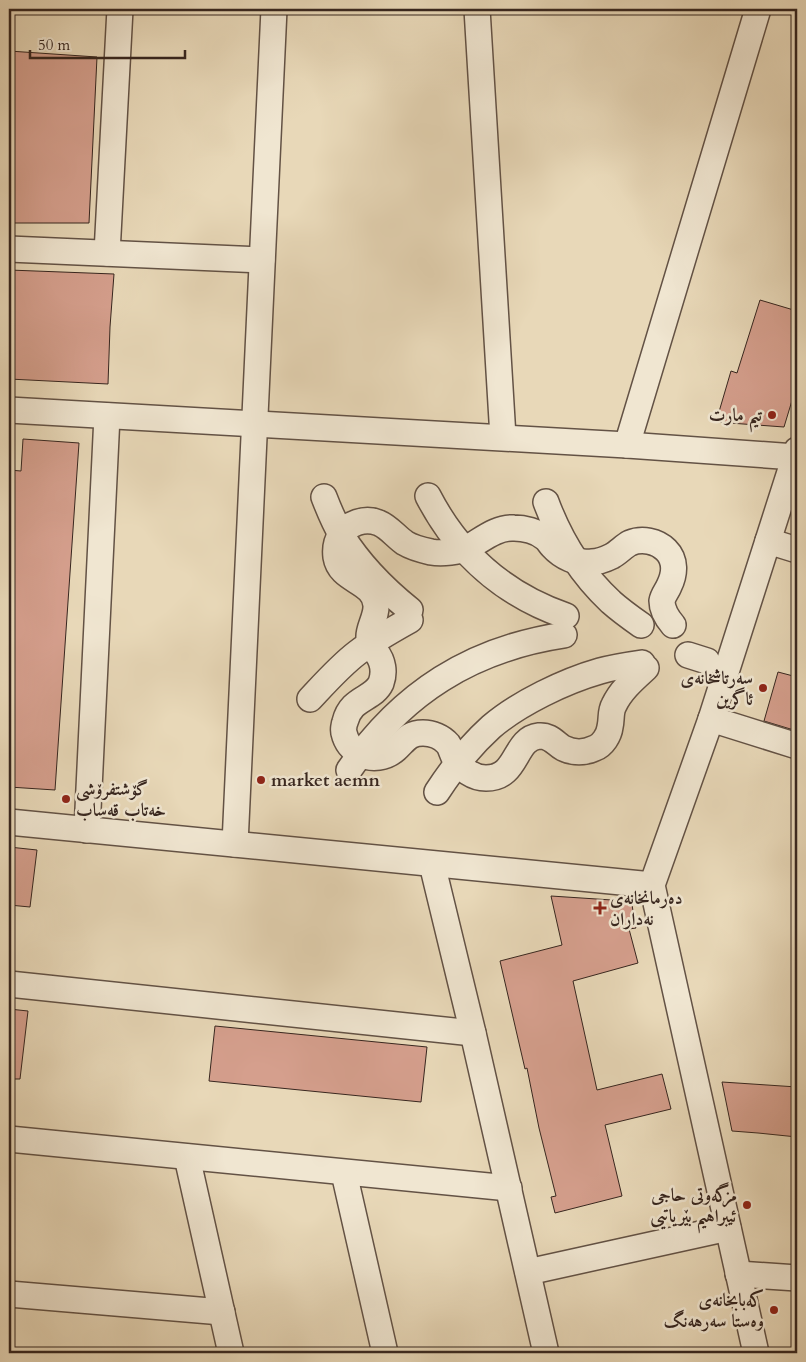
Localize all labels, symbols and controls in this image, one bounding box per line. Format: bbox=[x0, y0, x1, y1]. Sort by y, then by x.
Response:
scale bar bbox=[30, 28, 185, 60]
text: 50 m bbox=[38, 35, 70, 55]
place label: تیم مارت bbox=[709, 403, 763, 433]
marker: تیم مارت bbox=[766, 409, 778, 421]
place label: سەرتاشخانەی ئاگرین bbox=[681, 666, 754, 712]
marker: سەرتاشخانەی ئاگرین bbox=[757, 682, 769, 694]
place label: market aemn bbox=[271, 768, 381, 793]
marker: market aemn bbox=[255, 774, 267, 786]
place label: گۆشتفرۆشی خەتاب قەساب bbox=[76, 777, 166, 823]
marker: گۆشتفرۆشی خەتاب قەساب bbox=[60, 793, 72, 805]
place label: دەرمانخانەی نەداران bbox=[610, 886, 683, 932]
marker: دەرمانخانەی نەداران bbox=[594, 902, 606, 914]
place label: مزگەوتی حاجی ئیبراهیم بێریاتیی bbox=[650, 1182, 737, 1234]
marker: مزگەوتی حاجی ئیبراهیم بێریاتیی bbox=[741, 1199, 753, 1211]
place label: کەبابخانەی وەستا سەرهەنگ bbox=[664, 1288, 764, 1334]
marker: کەبابخانەی وەستا سەرهەنگ bbox=[768, 1304, 780, 1316]

